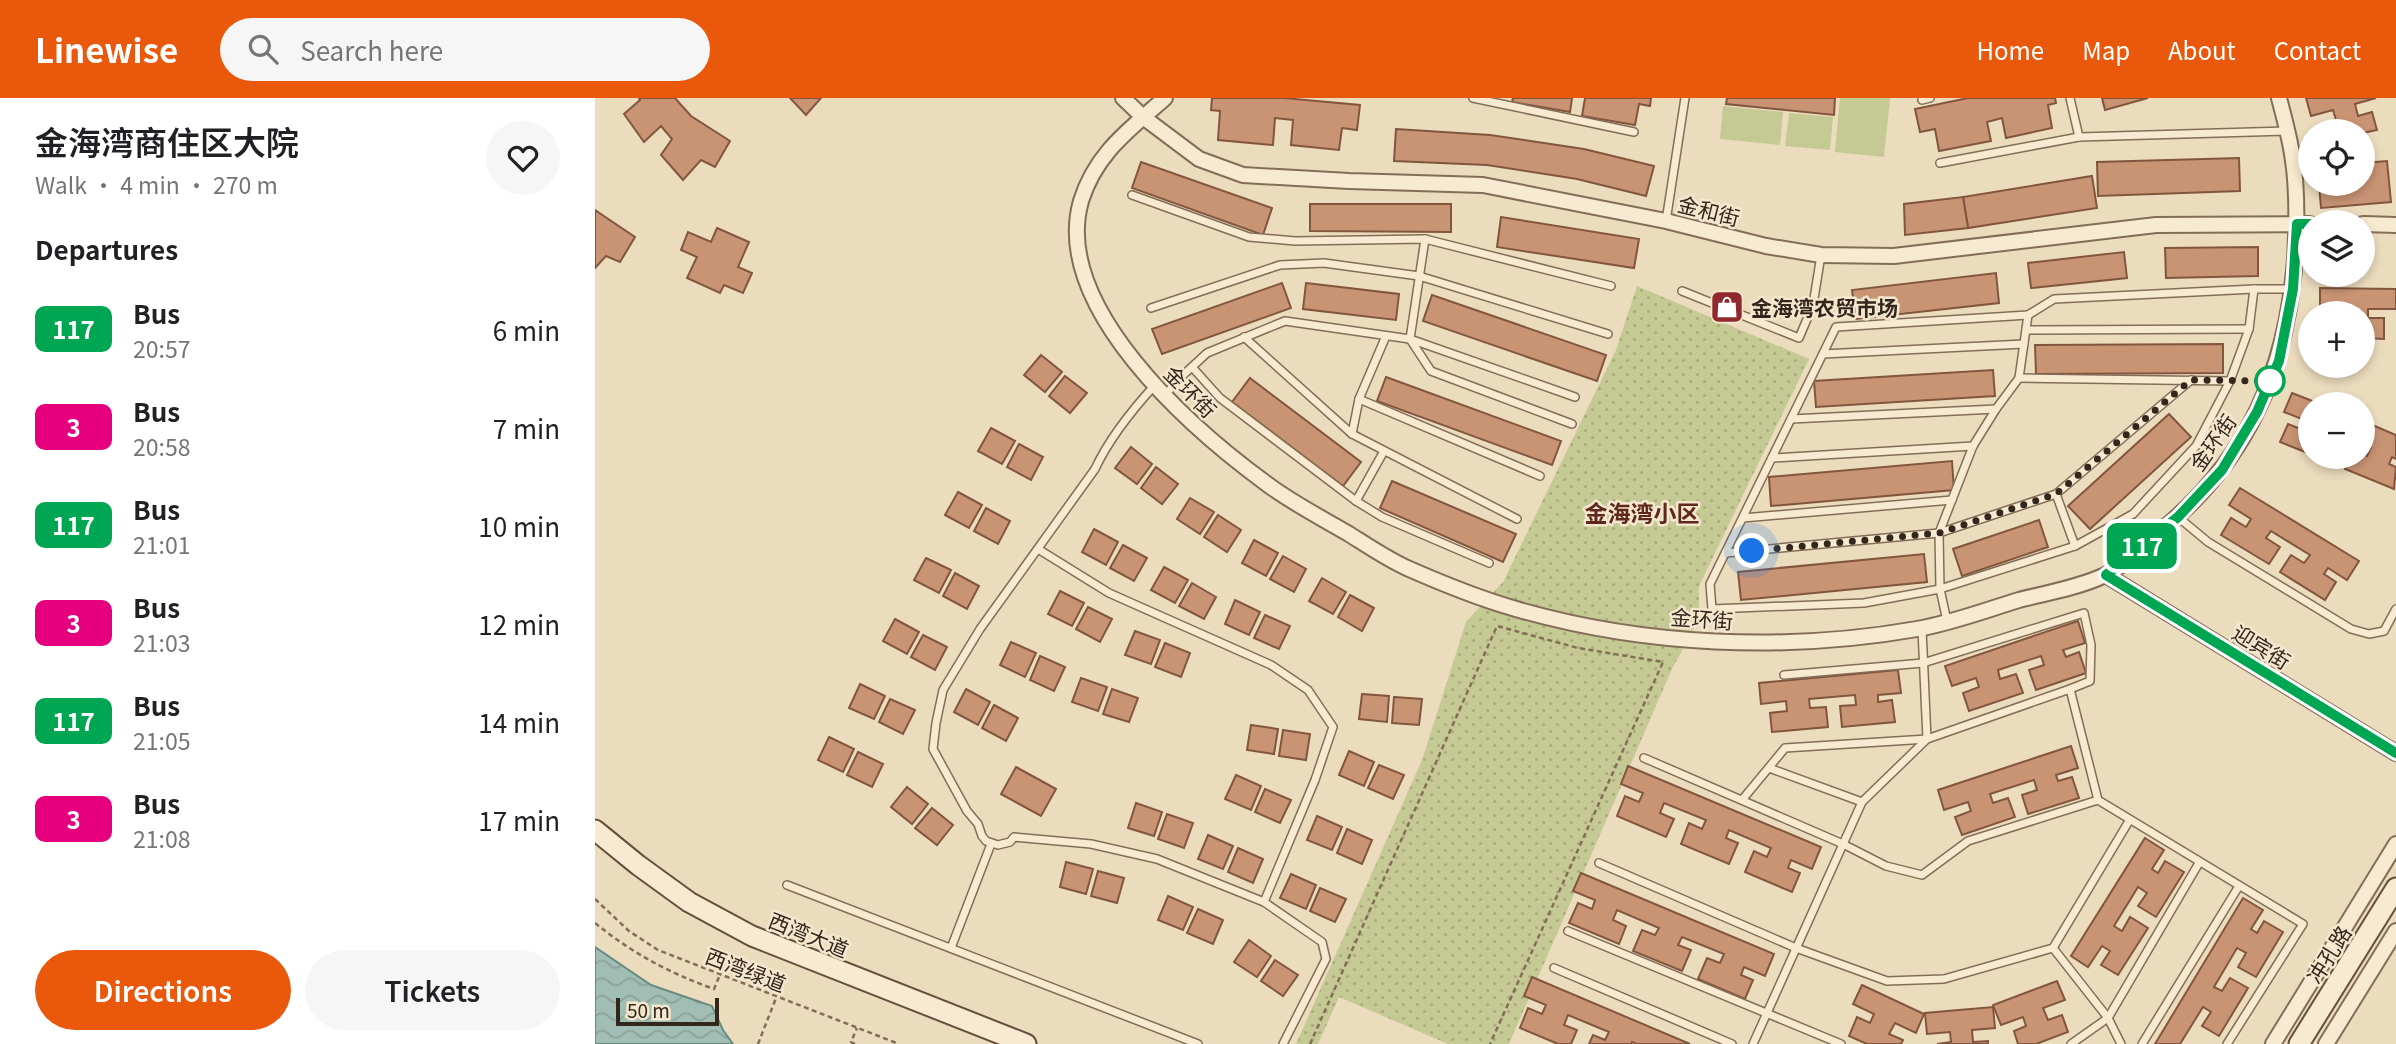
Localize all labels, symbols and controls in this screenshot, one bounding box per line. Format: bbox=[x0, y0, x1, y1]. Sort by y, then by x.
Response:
search box bbox=[220, 18, 710, 81]
text: Linewise bbox=[35, 25, 178, 73]
icon: search bbox=[244, 30, 282, 68]
text: Search here bbox=[300, 31, 443, 68]
text: Home bbox=[1977, 32, 2044, 67]
text: Map bbox=[2082, 32, 2130, 67]
text: About bbox=[2168, 32, 2236, 67]
text: Contact bbox=[2274, 32, 2361, 67]
text: 金海湾商住区大院 bbox=[35, 117, 299, 165]
map controls bbox=[2298, 119, 2375, 469]
button: locate bbox=[2298, 119, 2375, 196]
button: heart bbox=[486, 121, 560, 195]
text: Walk · 4 min · 270 m bbox=[35, 167, 278, 201]
street label: 金和街 bbox=[1675, 188, 1743, 232]
button: layers bbox=[2298, 210, 2375, 287]
text: Departures bbox=[35, 230, 178, 267]
shop icon: 金海湾农贸市场 bbox=[1708, 288, 1746, 326]
place label: 金海湾农贸市场 bbox=[1751, 292, 1898, 322]
text: Bus bbox=[133, 294, 180, 331]
button: + bbox=[2298, 301, 2375, 378]
text: 117 bbox=[52, 311, 95, 346]
text: 6 min bbox=[493, 311, 560, 348]
text: 20:57 bbox=[133, 331, 190, 365]
street label: 金环街 bbox=[1158, 358, 1224, 424]
unlabelled marker bbox=[2255, 366, 2285, 396]
text: Bus bbox=[133, 392, 180, 429]
button: − bbox=[2298, 392, 2375, 469]
street label: 金环街 bbox=[2182, 408, 2242, 476]
text: 3 bbox=[66, 409, 81, 444]
text: 7 min bbox=[493, 409, 560, 446]
text: 20:58 bbox=[133, 429, 190, 463]
text: Bus bbox=[133, 490, 180, 527]
district label: 金海湾小区 bbox=[1585, 495, 1700, 529]
text: 117 bbox=[52, 507, 95, 542]
text: 10 min bbox=[478, 507, 560, 544]
line badge: 117 bbox=[2102, 523, 2182, 569]
text: 21:01 bbox=[133, 527, 190, 561]
text: 117 bbox=[2121, 528, 2163, 563]
your location bbox=[1734, 533, 1769, 568]
text: Bus bbox=[133, 588, 180, 625]
street label: 金环街 bbox=[1670, 601, 1734, 635]
text: 3 bbox=[66, 605, 81, 640]
text: 12 min bbox=[478, 605, 560, 642]
street label: 迎宾街 bbox=[2227, 617, 2297, 675]
text: 21:03 bbox=[133, 625, 190, 659]
text: Bus bbox=[133, 686, 180, 723]
text: 117 bbox=[52, 703, 95, 738]
text: 14 min bbox=[478, 703, 560, 740]
text: 21:05 bbox=[133, 723, 190, 757]
text: Bus bbox=[133, 784, 180, 821]
text: 3 bbox=[66, 801, 81, 836]
text: 17 min bbox=[478, 801, 560, 838]
text: 21:08 bbox=[133, 821, 190, 855]
street label: 西湾大道 bbox=[764, 904, 854, 964]
street label: 冲孔路 bbox=[2299, 919, 2357, 989]
street label: 西湾绿道 bbox=[701, 940, 791, 998]
button: Directions bbox=[35, 950, 291, 1030]
button: Tickets bbox=[305, 950, 560, 1030]
scale bar bbox=[616, 995, 719, 1027]
text: 50 m bbox=[627, 996, 670, 1023]

